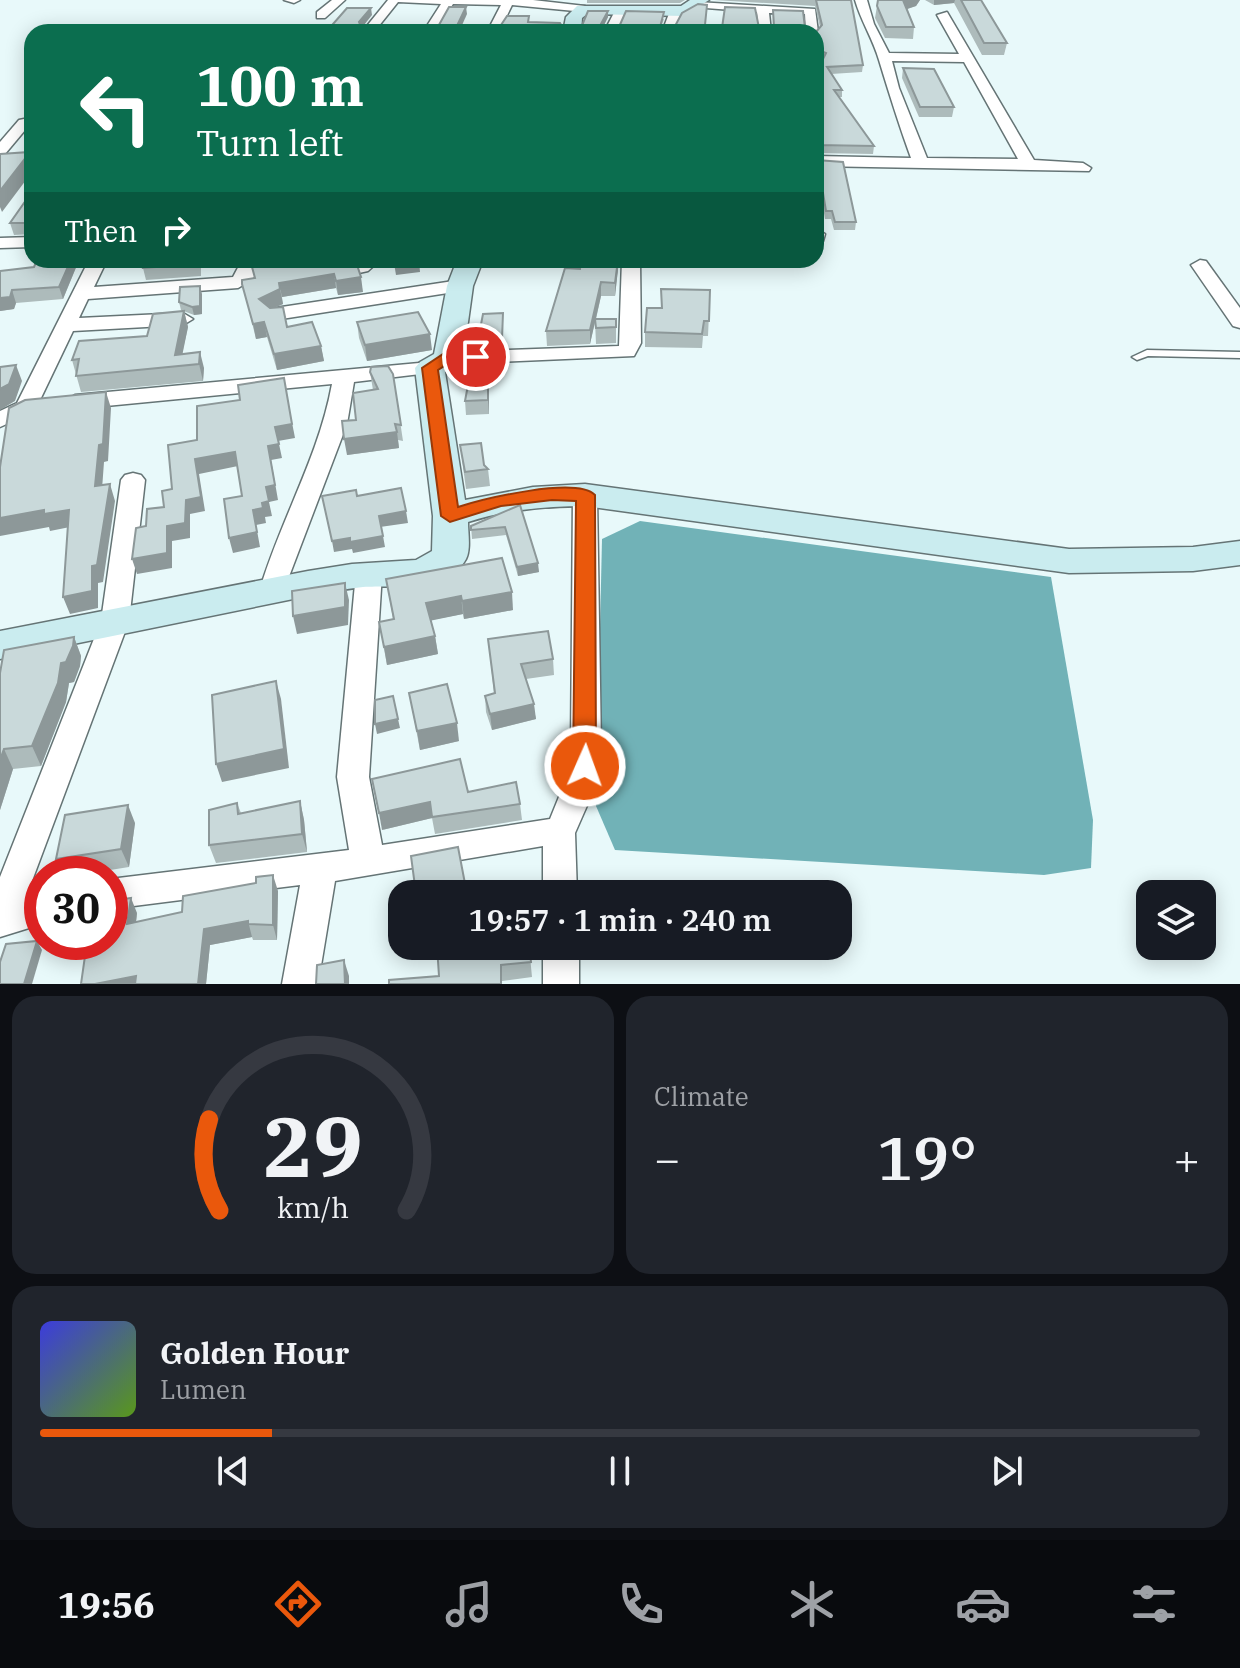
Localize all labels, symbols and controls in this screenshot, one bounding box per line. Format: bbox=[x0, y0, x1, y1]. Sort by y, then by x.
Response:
text: 100 m bbox=[196, 49, 364, 121]
icon: left bbox=[64, 56, 168, 160]
text: Turn left bbox=[196, 119, 343, 166]
icon: right bbox=[154, 208, 198, 252]
text: Then bbox=[64, 211, 138, 250]
pin bbox=[442, 323, 510, 391]
icon: arrive bbox=[454, 335, 498, 379]
position arrow bbox=[543, 724, 627, 808]
speed limit sign: 30 bbox=[24, 856, 128, 960]
map controls bbox=[1136, 880, 1216, 960]
button: layers bbox=[1136, 880, 1216, 960]
text: 19:57 · 1 min · 240 m bbox=[469, 900, 771, 939]
text: Climate bbox=[654, 1079, 749, 1113]
text: 29 bbox=[263, 1092, 363, 1200]
text: 19° bbox=[877, 1118, 977, 1197]
text: − bbox=[654, 1130, 680, 1187]
text: + bbox=[1174, 1130, 1200, 1187]
text: km/h bbox=[277, 1189, 349, 1226]
text: Golden Hour bbox=[160, 1333, 349, 1372]
text: Lumen bbox=[160, 1372, 247, 1406]
icon: previous bbox=[211, 1449, 255, 1493]
icon: pause bbox=[598, 1449, 642, 1493]
icon: next bbox=[985, 1449, 1029, 1493]
icon: directions bbox=[270, 1576, 326, 1632]
icon: music bbox=[441, 1576, 497, 1632]
icon: phone bbox=[613, 1576, 669, 1632]
icon: climate bbox=[784, 1576, 840, 1632]
icon: car bbox=[955, 1576, 1011, 1632]
icon: filters bbox=[1126, 1576, 1182, 1632]
text: 19:56 bbox=[58, 1581, 155, 1628]

